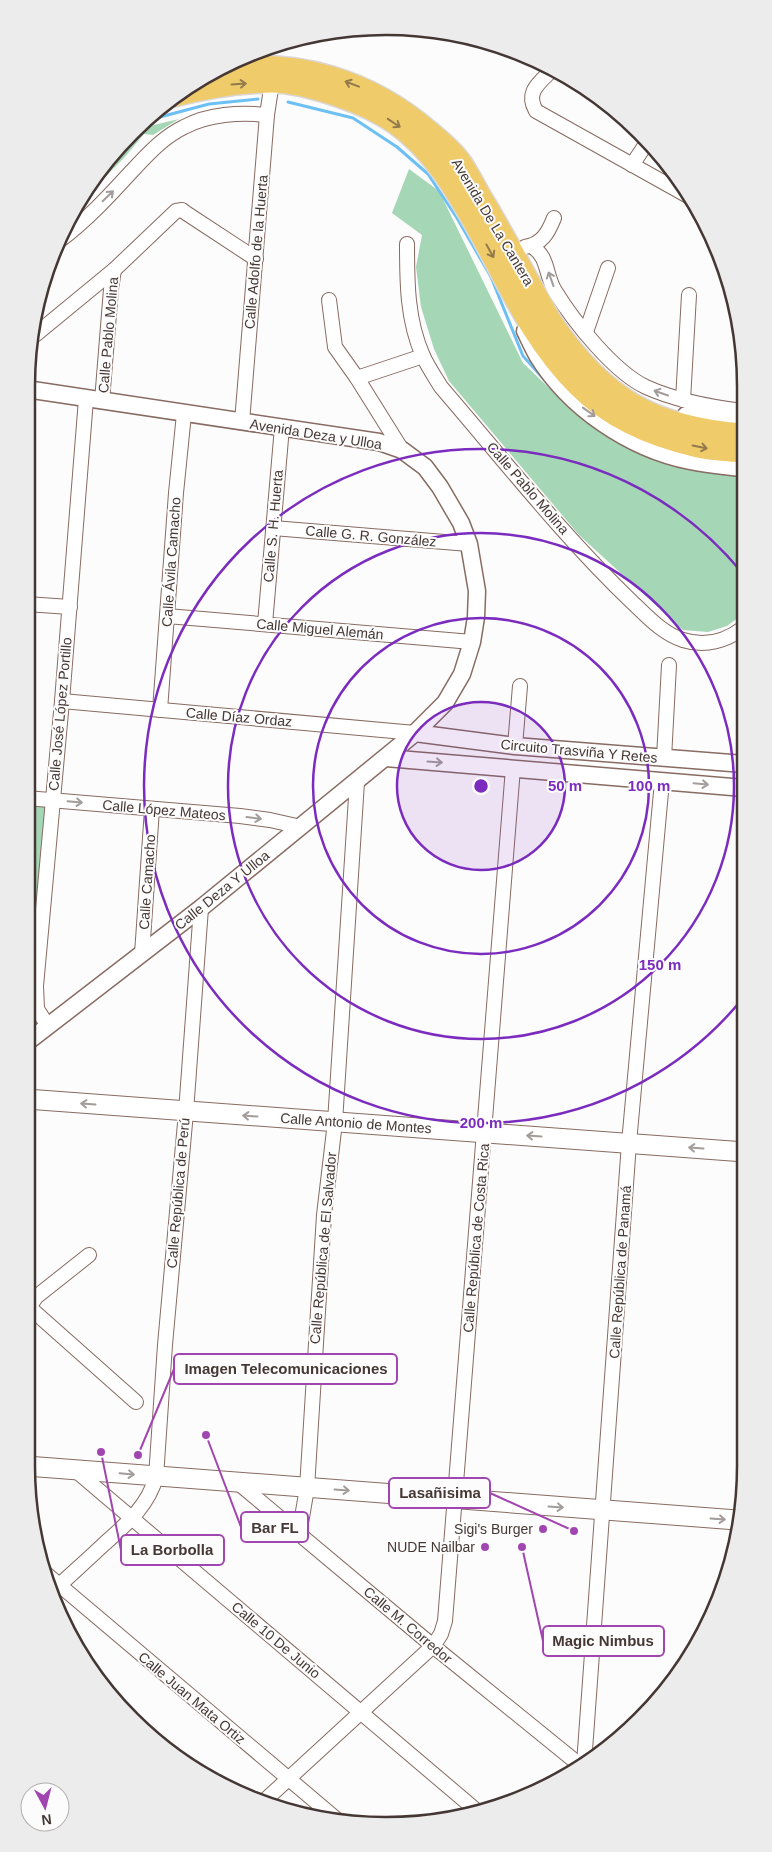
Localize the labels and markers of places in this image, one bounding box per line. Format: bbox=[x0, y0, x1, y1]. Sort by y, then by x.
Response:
centre of rings bbox=[472, 777, 490, 795]
callout: Imagen Telecomunicaciones bbox=[174, 1354, 397, 1384]
callout: Lasañisima bbox=[389, 1478, 490, 1508]
callout: Bar FL bbox=[241, 1512, 308, 1542]
place label: Sigi's Burger bbox=[454, 1521, 533, 1537]
marker: Sigi's Burger bbox=[537, 1523, 549, 1535]
callout: La Borbolla bbox=[121, 1535, 224, 1565]
place label: NUDE Nailbar bbox=[387, 1539, 475, 1555]
marker: NUDE Nailbar bbox=[479, 1541, 491, 1553]
callout: Magic Nimbus bbox=[543, 1626, 664, 1656]

